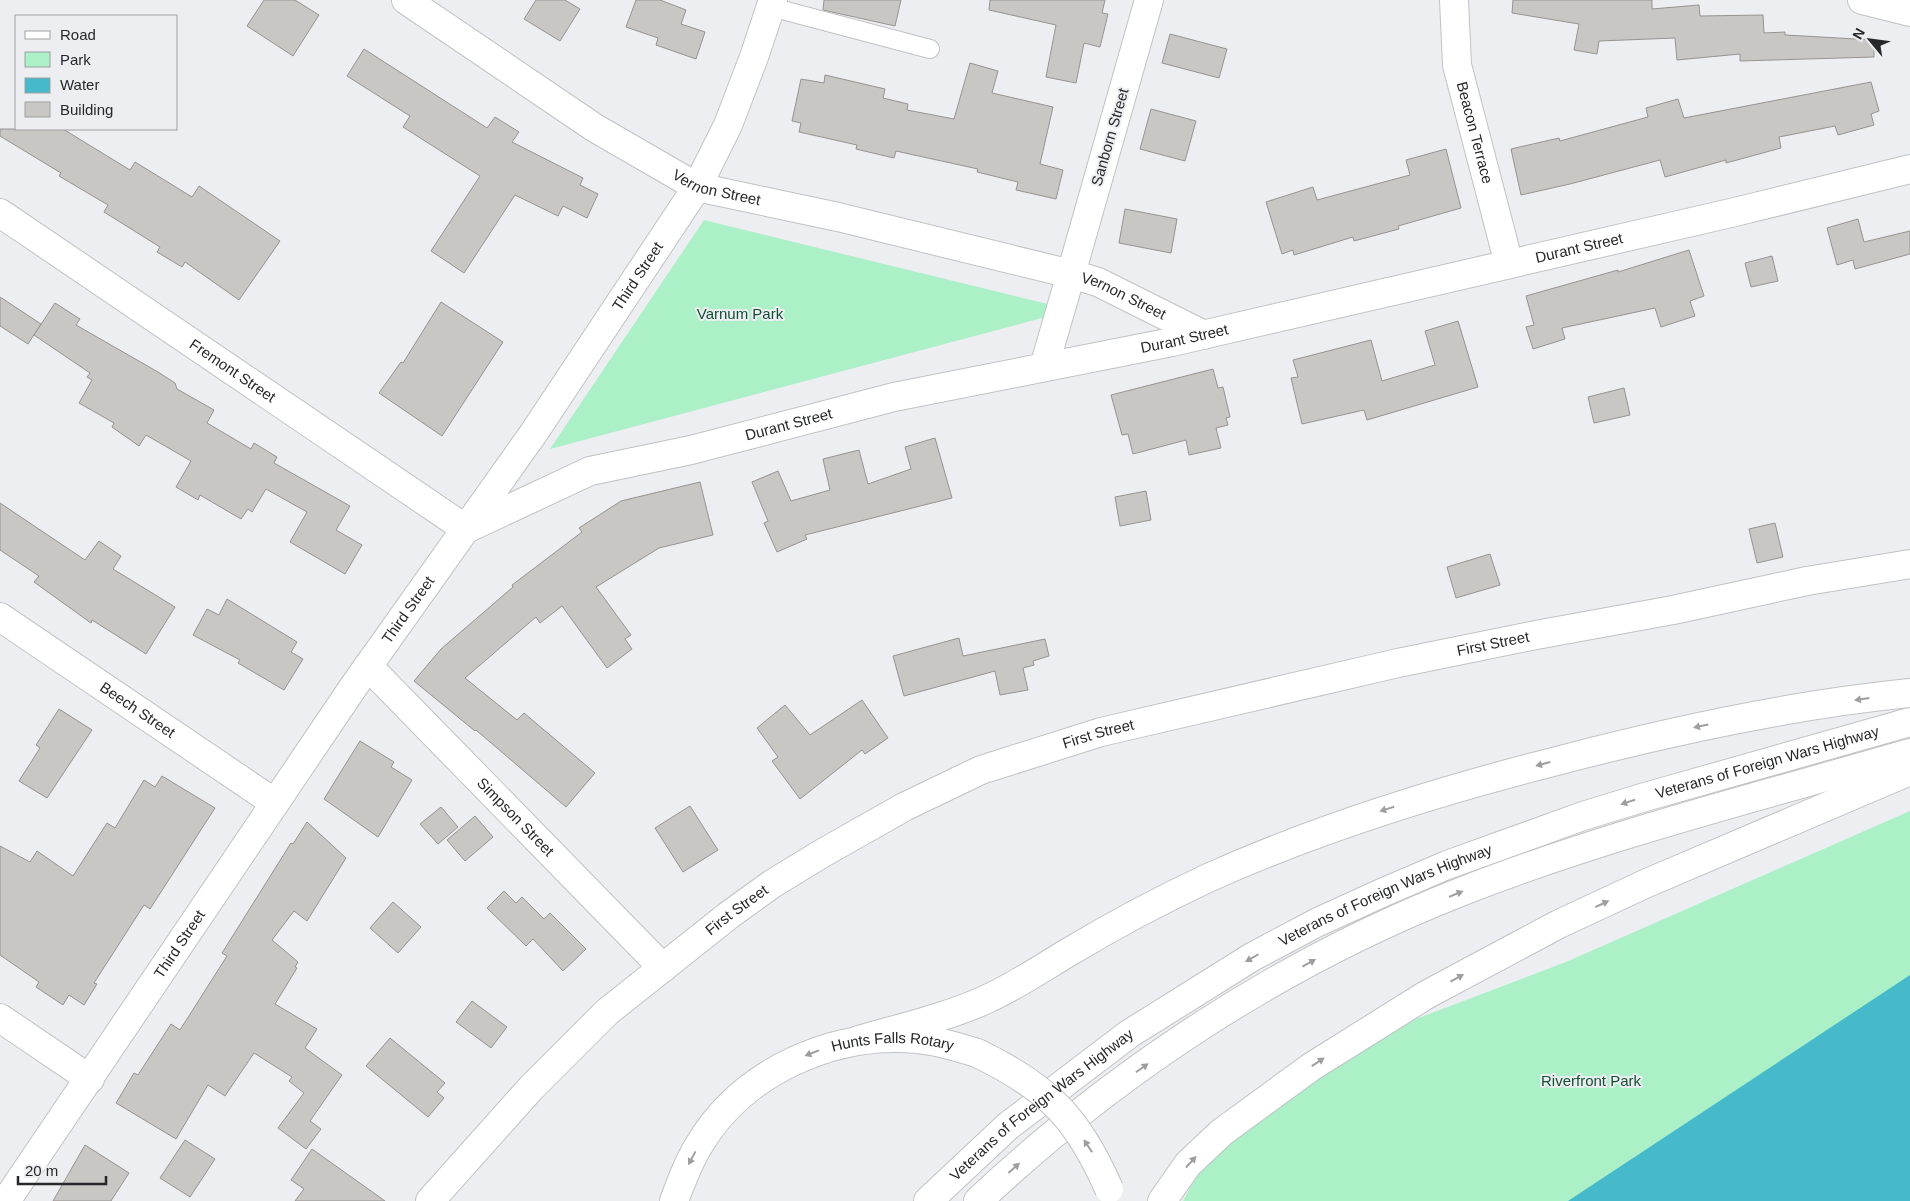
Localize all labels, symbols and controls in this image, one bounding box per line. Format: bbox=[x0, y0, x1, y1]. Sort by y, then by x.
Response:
legend bbox=[15, 15, 178, 130]
north arrow bbox=[1845, 15, 1895, 65]
text: N bbox=[1849, 25, 1868, 42]
text: Road bbox=[60, 26, 96, 43]
text: Park bbox=[60, 51, 91, 68]
text: Water bbox=[60, 76, 99, 93]
street label: Beacon Terrace bbox=[1454, 80, 1497, 185]
street label: Sanborn Street bbox=[1087, 85, 1132, 188]
text: Building bbox=[60, 101, 113, 118]
street label: Vernon Street bbox=[670, 166, 763, 208]
street label: Durant Street bbox=[1533, 229, 1625, 266]
street label: Third Street bbox=[609, 238, 667, 313]
street label: Vernon Street bbox=[1079, 269, 1170, 323]
park label: Varnum Park bbox=[697, 305, 784, 322]
street label: Durant Street bbox=[1139, 320, 1230, 356]
street label: Fremont Street bbox=[187, 335, 280, 406]
street label: Durant Street bbox=[743, 404, 835, 444]
street label: Third Street bbox=[378, 572, 438, 646]
street label: First Street bbox=[1455, 627, 1531, 659]
street label: Beech Street bbox=[97, 678, 179, 741]
one-way arrow bbox=[1853, 695, 1869, 703]
street label: First Street bbox=[1060, 715, 1136, 752]
street label: Veterans of Foreign Wars Highway bbox=[1654, 722, 1881, 802]
one-way arrow bbox=[1694, 722, 1709, 730]
one-way arrow bbox=[1536, 760, 1551, 768]
street label: Simpson Street bbox=[474, 774, 558, 860]
one-way arrow bbox=[1620, 799, 1635, 807]
one-way arrow bbox=[1380, 806, 1395, 814]
street label: Veterans of Foreign Wars Highway bbox=[1276, 840, 1495, 949]
street label: First Street bbox=[702, 880, 772, 938]
one-way arrow bbox=[1449, 890, 1464, 898]
one-way arrow bbox=[1595, 899, 1609, 907]
street label: Third Street bbox=[150, 906, 209, 981]
one-way arrow bbox=[1245, 953, 1258, 962]
one-way arrow bbox=[1302, 958, 1315, 967]
one-way arrow bbox=[1450, 974, 1465, 982]
street label: Veterans of Foreign Wars Highway bbox=[946, 1025, 1137, 1184]
street label: Hunts Falls Rotary bbox=[829, 1029, 956, 1055]
one-way arrow bbox=[804, 1049, 819, 1057]
one-way arrow bbox=[1312, 1057, 1325, 1067]
one-way arrow bbox=[1135, 1063, 1148, 1073]
park label: Riverfront Park bbox=[1541, 1072, 1642, 1089]
one-way arrow bbox=[1083, 1139, 1093, 1152]
one-way arrow bbox=[688, 1150, 696, 1165]
scale bar bbox=[18, 1154, 105, 1186]
one-way arrow bbox=[1185, 1157, 1197, 1169]
text: 20 m bbox=[25, 1162, 58, 1179]
one-way arrow bbox=[1008, 1163, 1021, 1174]

